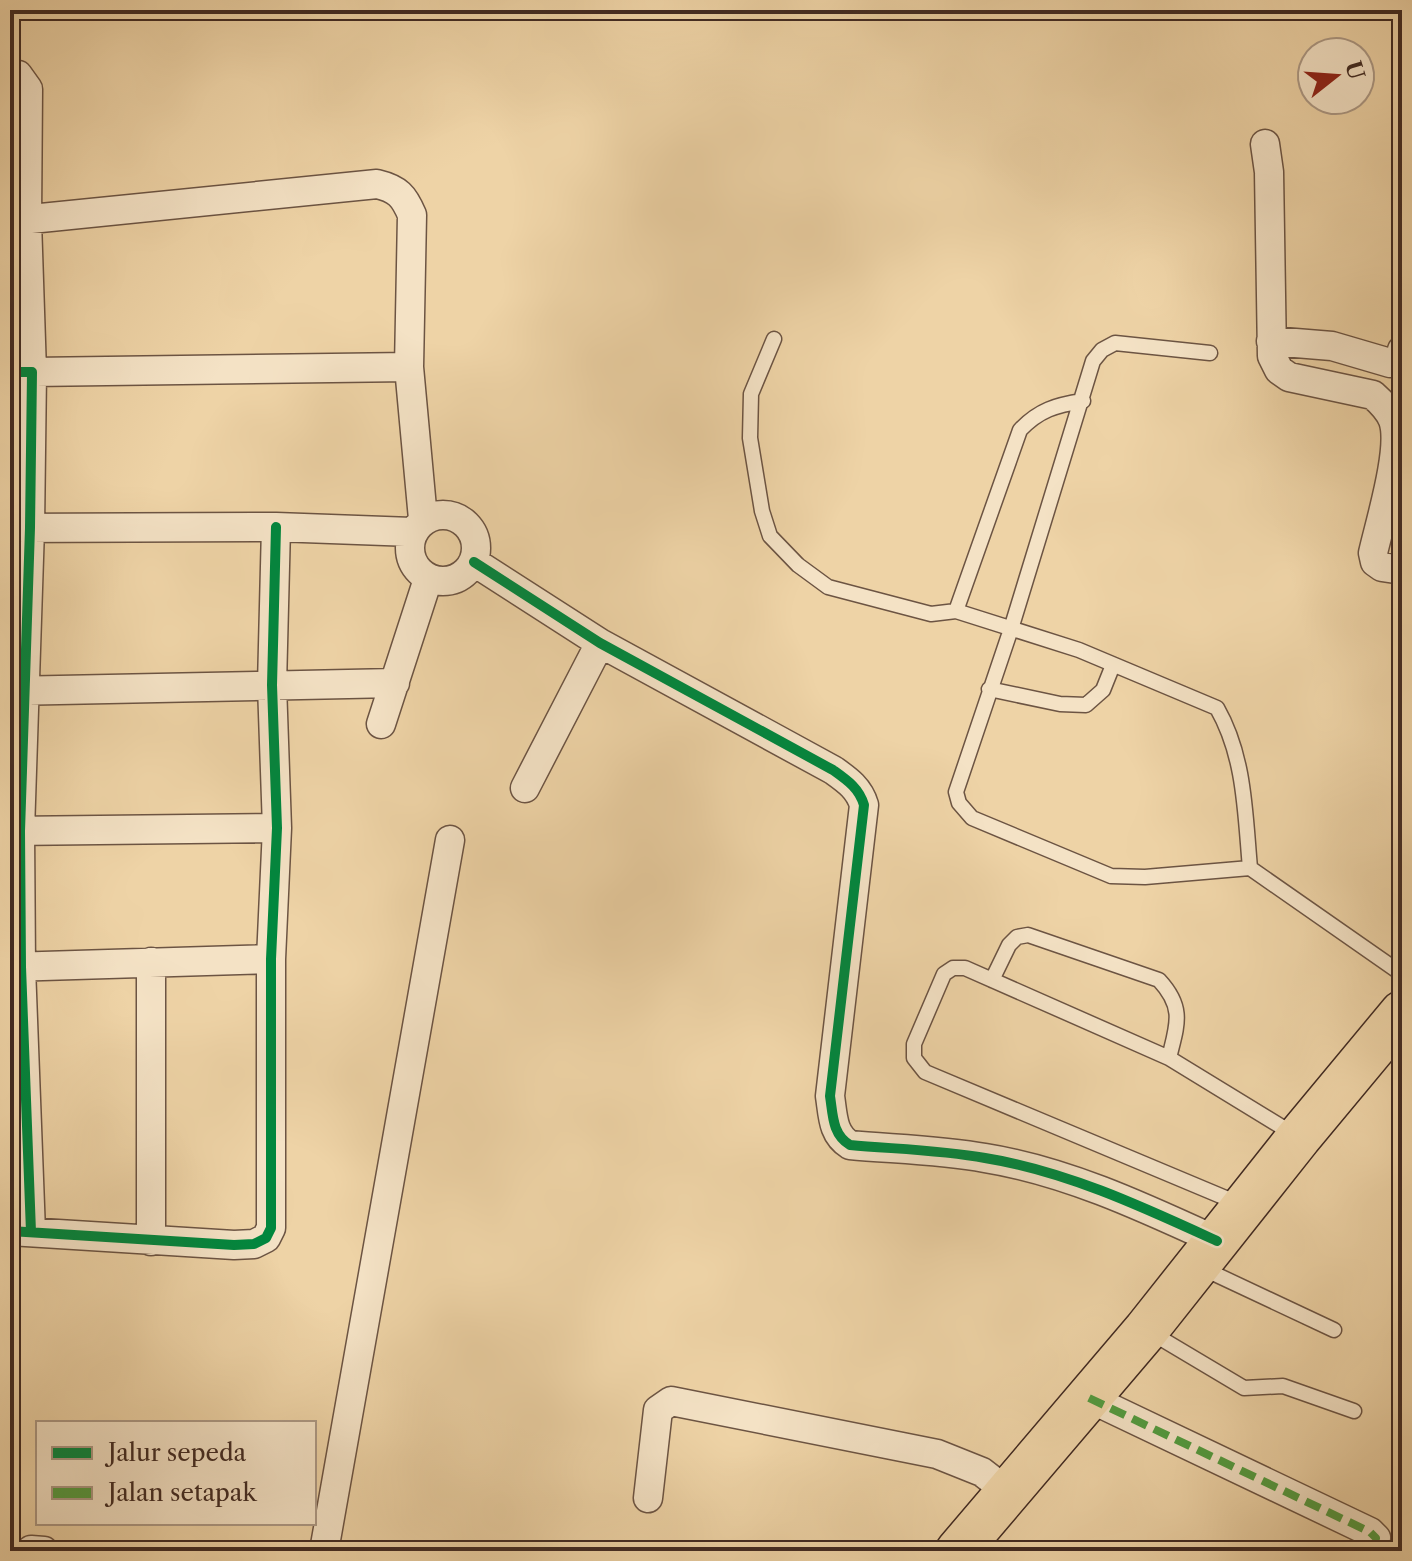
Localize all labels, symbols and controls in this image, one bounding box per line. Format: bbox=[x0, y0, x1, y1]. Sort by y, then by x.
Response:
north arrow bbox=[1296, 36, 1376, 116]
text: U bbox=[1339, 58, 1370, 83]
legend bbox=[36, 1421, 316, 1525]
text: Jalur sepeda bbox=[104, 1438, 247, 1467]
text: Jalan setapak bbox=[104, 1478, 258, 1507]

